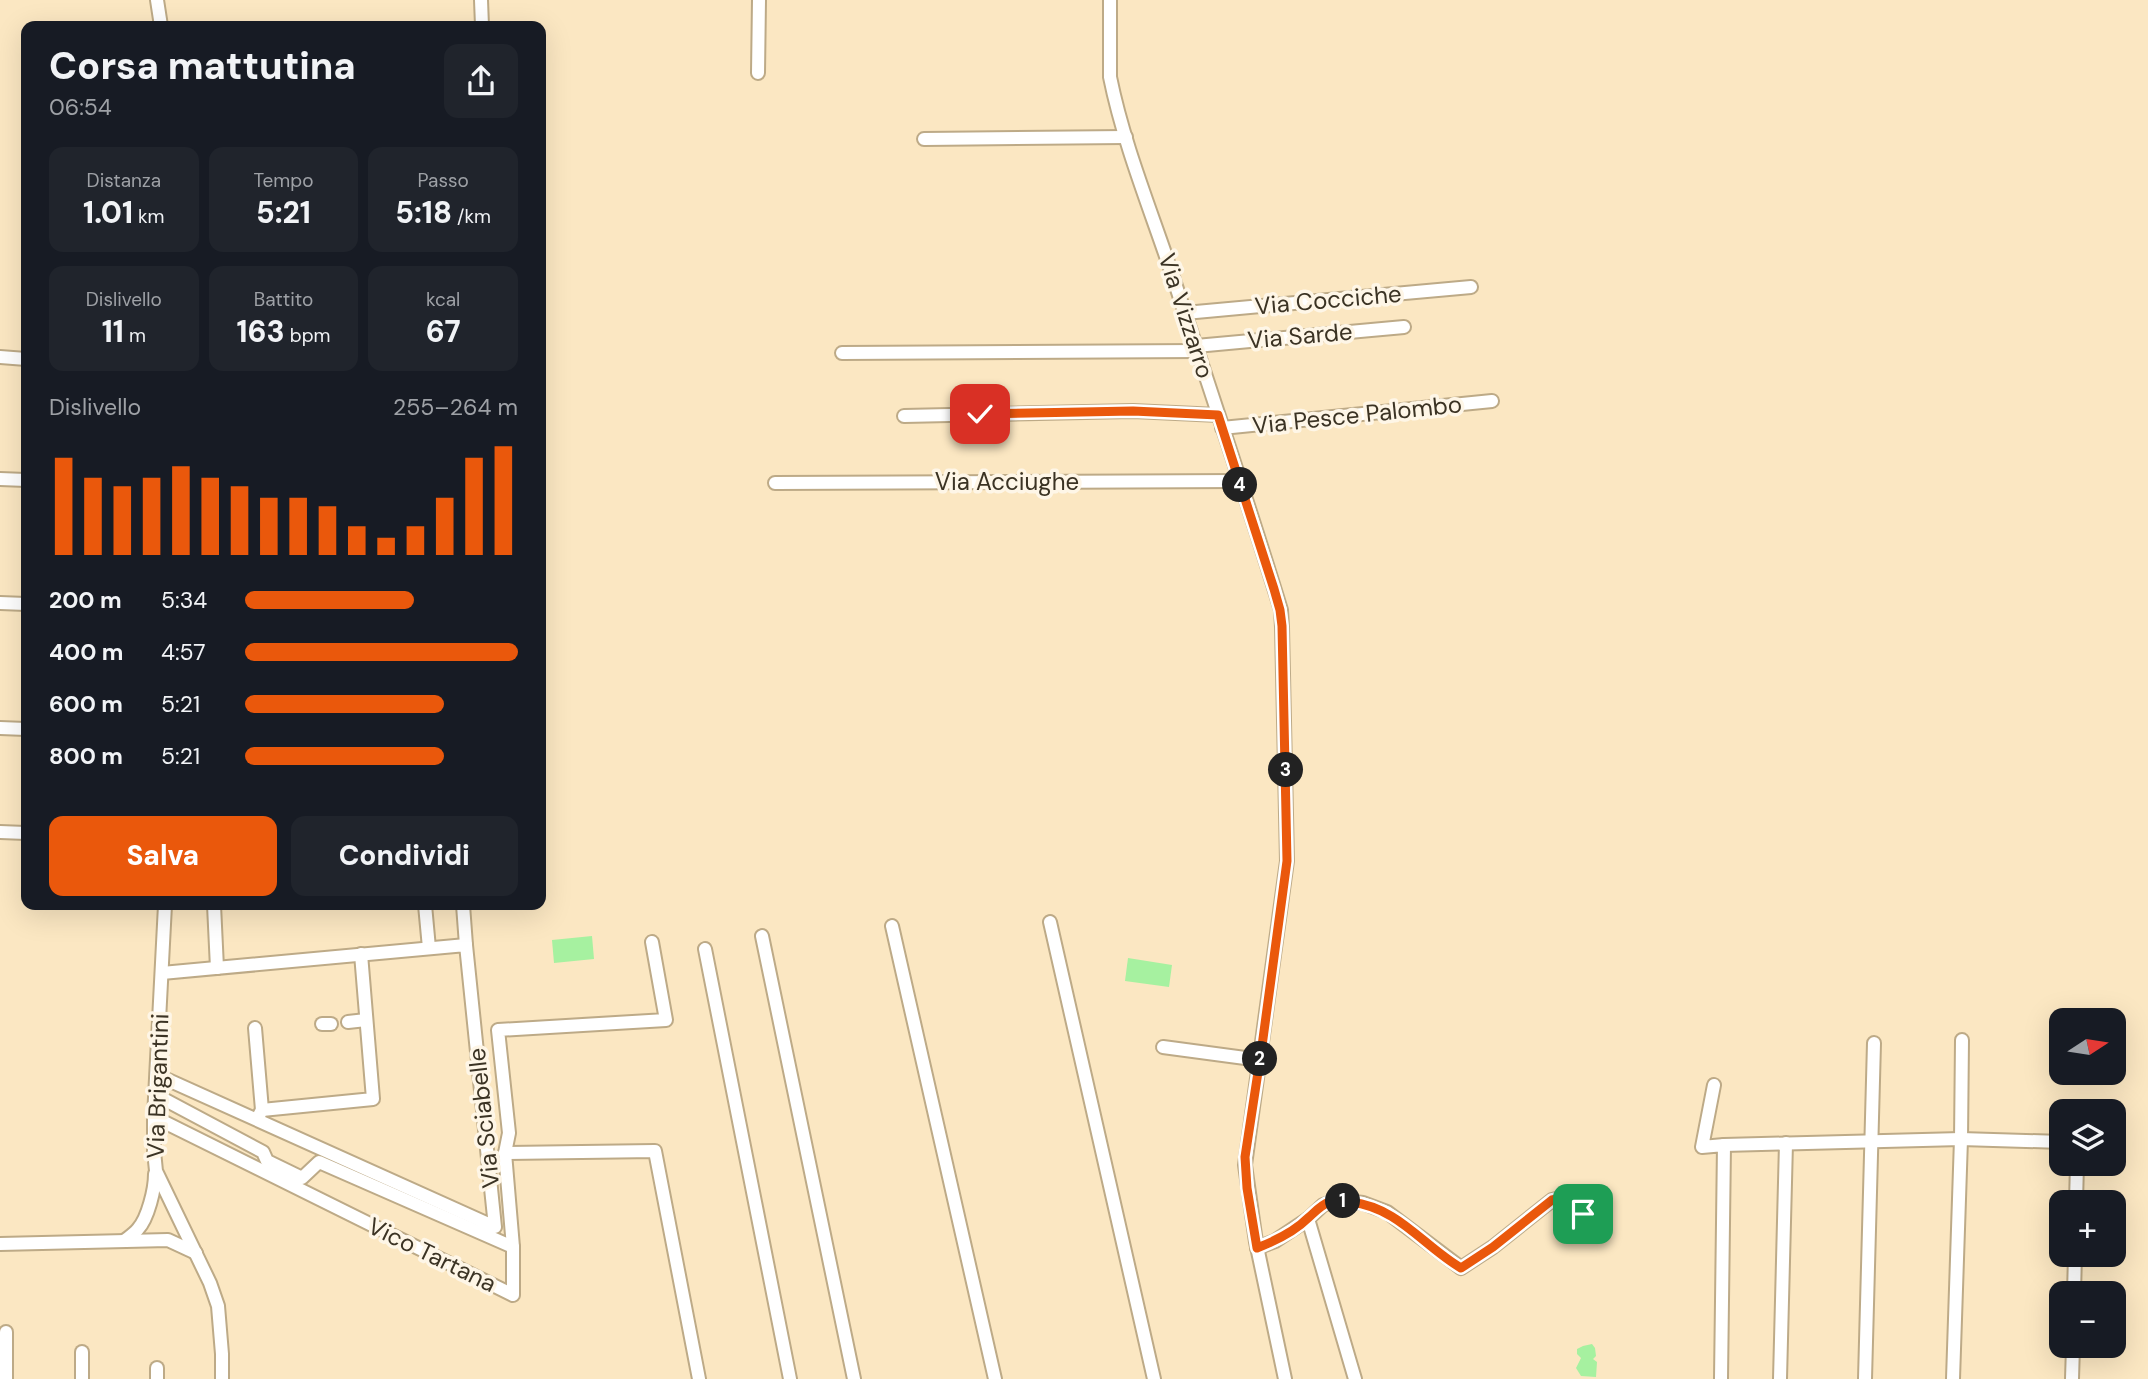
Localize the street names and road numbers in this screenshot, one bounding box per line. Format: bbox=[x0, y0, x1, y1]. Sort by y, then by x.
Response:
street label: Via Vizzarro bbox=[1152, 249, 1221, 382]
street label: Via Cocciche bbox=[1253, 278, 1403, 321]
street label: Via Sarde bbox=[1246, 315, 1354, 356]
street label: Via Pesce Palombo bbox=[1251, 388, 1463, 441]
street label: Via Acciughe bbox=[935, 466, 1079, 497]
street label: Via Brigantini bbox=[139, 1013, 176, 1159]
street label: Via Sciabelle bbox=[461, 1046, 506, 1190]
street label: Vico Tartana bbox=[363, 1210, 502, 1299]

